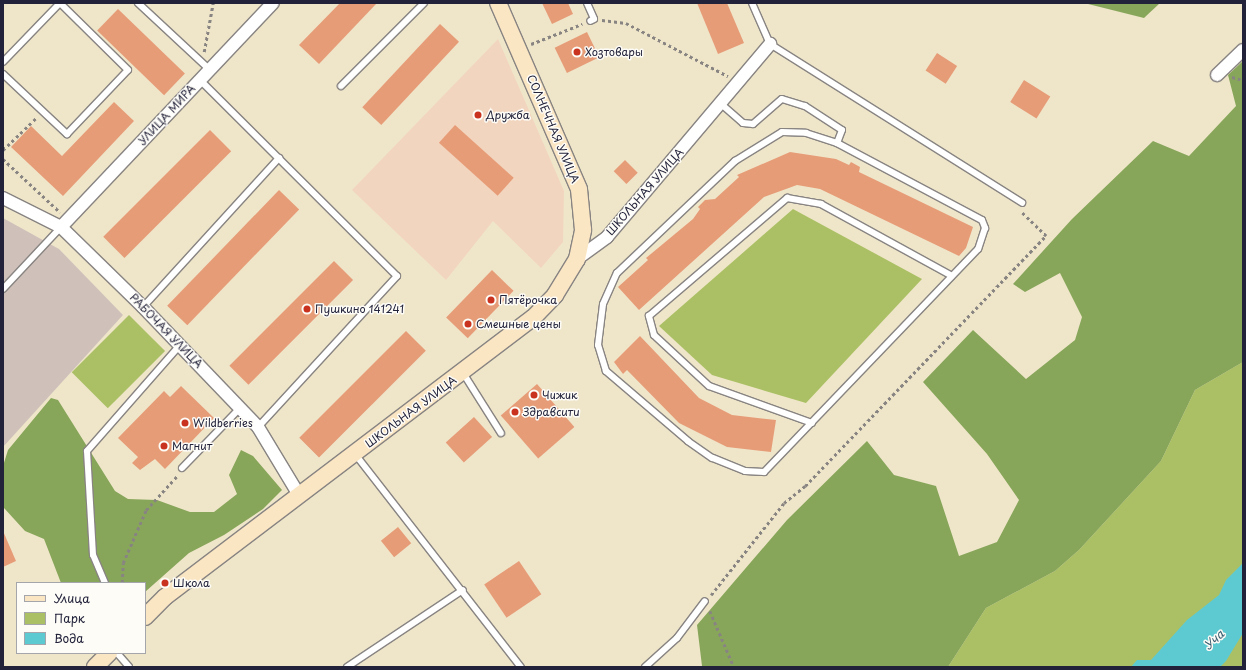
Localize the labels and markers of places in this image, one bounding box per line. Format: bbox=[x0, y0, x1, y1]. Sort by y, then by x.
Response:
place label: Хозтовары bbox=[585, 45, 643, 59]
marker: Хозтовары bbox=[572, 47, 582, 57]
place label: Дружба bbox=[486, 108, 530, 122]
marker: Дружба bbox=[473, 110, 483, 120]
place label: Пятёрочка bbox=[499, 293, 557, 307]
marker: Пятёрочка bbox=[486, 295, 496, 305]
place label: Пушкино 141241 bbox=[315, 302, 405, 316]
marker: Пушкино 141241 bbox=[302, 304, 312, 314]
place label: Смешные цены bbox=[476, 317, 561, 331]
marker: Смешные цены bbox=[463, 319, 473, 329]
place label: Чижик bbox=[542, 388, 578, 402]
marker: Чижик bbox=[529, 390, 539, 400]
place label: Здравсити bbox=[523, 405, 580, 419]
marker: Здравсити bbox=[510, 407, 520, 417]
place label: Wildberries bbox=[193, 416, 253, 430]
marker: Wildberries bbox=[180, 418, 190, 428]
place label: Магнит bbox=[172, 439, 212, 453]
marker: Магнит bbox=[159, 441, 169, 451]
place label: Школа bbox=[173, 576, 210, 590]
marker: Школа bbox=[160, 578, 170, 588]

